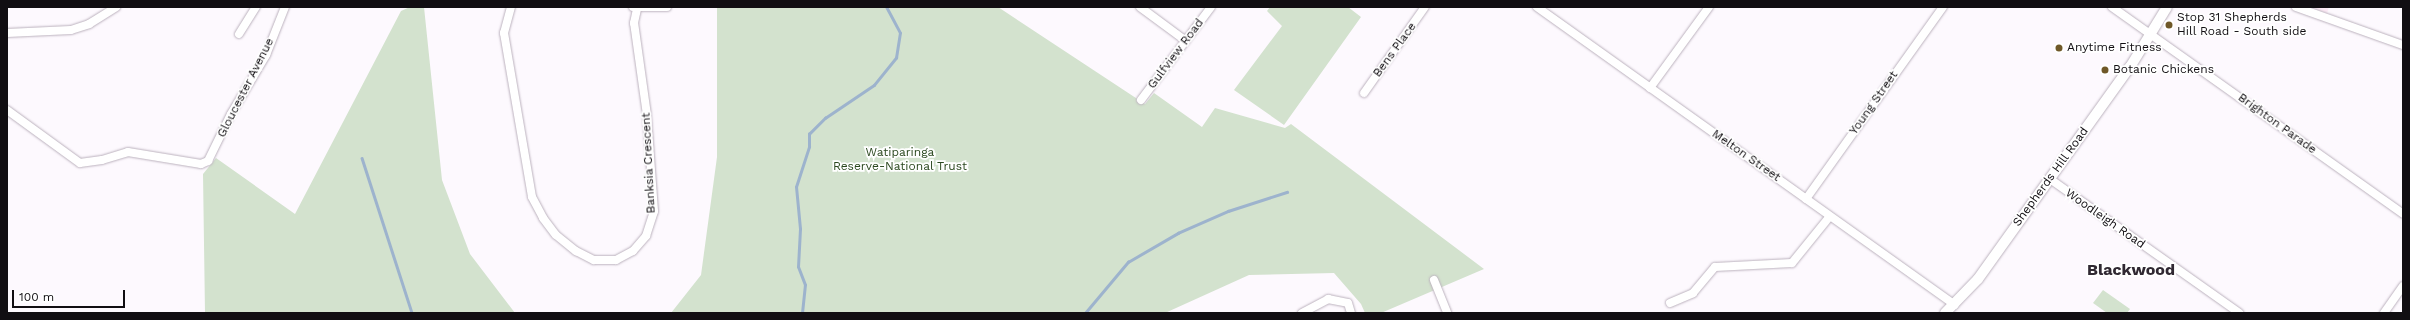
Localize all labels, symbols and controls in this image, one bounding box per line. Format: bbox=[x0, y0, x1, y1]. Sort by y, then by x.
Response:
place label: Stop 31 Shepherds Hill Road - South side bbox=[2177, 11, 2307, 39]
street label: Gulfview Road bbox=[1145, 16, 1207, 92]
street label: Bens Place bbox=[1370, 20, 1420, 80]
marker: Stop 31 Shepherds Hill Road - South side bbox=[2164, 20, 2174, 30]
street label: Gloucester Avenue bbox=[215, 36, 277, 140]
place label: Anytime Fitness bbox=[2067, 41, 2162, 55]
marker: Anytime Fitness bbox=[2054, 43, 2064, 53]
place label: Botanic Chickens bbox=[2113, 63, 2214, 77]
marker: Botanic Chickens bbox=[2100, 65, 2110, 75]
street label: Young Street bbox=[1847, 68, 1901, 138]
street label: Brighton Parade bbox=[2235, 91, 2319, 157]
street label: Banksia Crescent bbox=[639, 112, 659, 214]
street label: Shepherds Hill Road bbox=[2010, 125, 2092, 229]
street label: Melton Street bbox=[1709, 127, 1783, 185]
park label: Watiparinga Reserve-National Trust bbox=[833, 146, 967, 174]
street label: Woodleigh Road bbox=[2062, 186, 2148, 252]
district label: Blackwood bbox=[2087, 260, 2175, 280]
scale bar bbox=[14, 282, 127, 308]
text: 100 m bbox=[19, 290, 54, 304]

